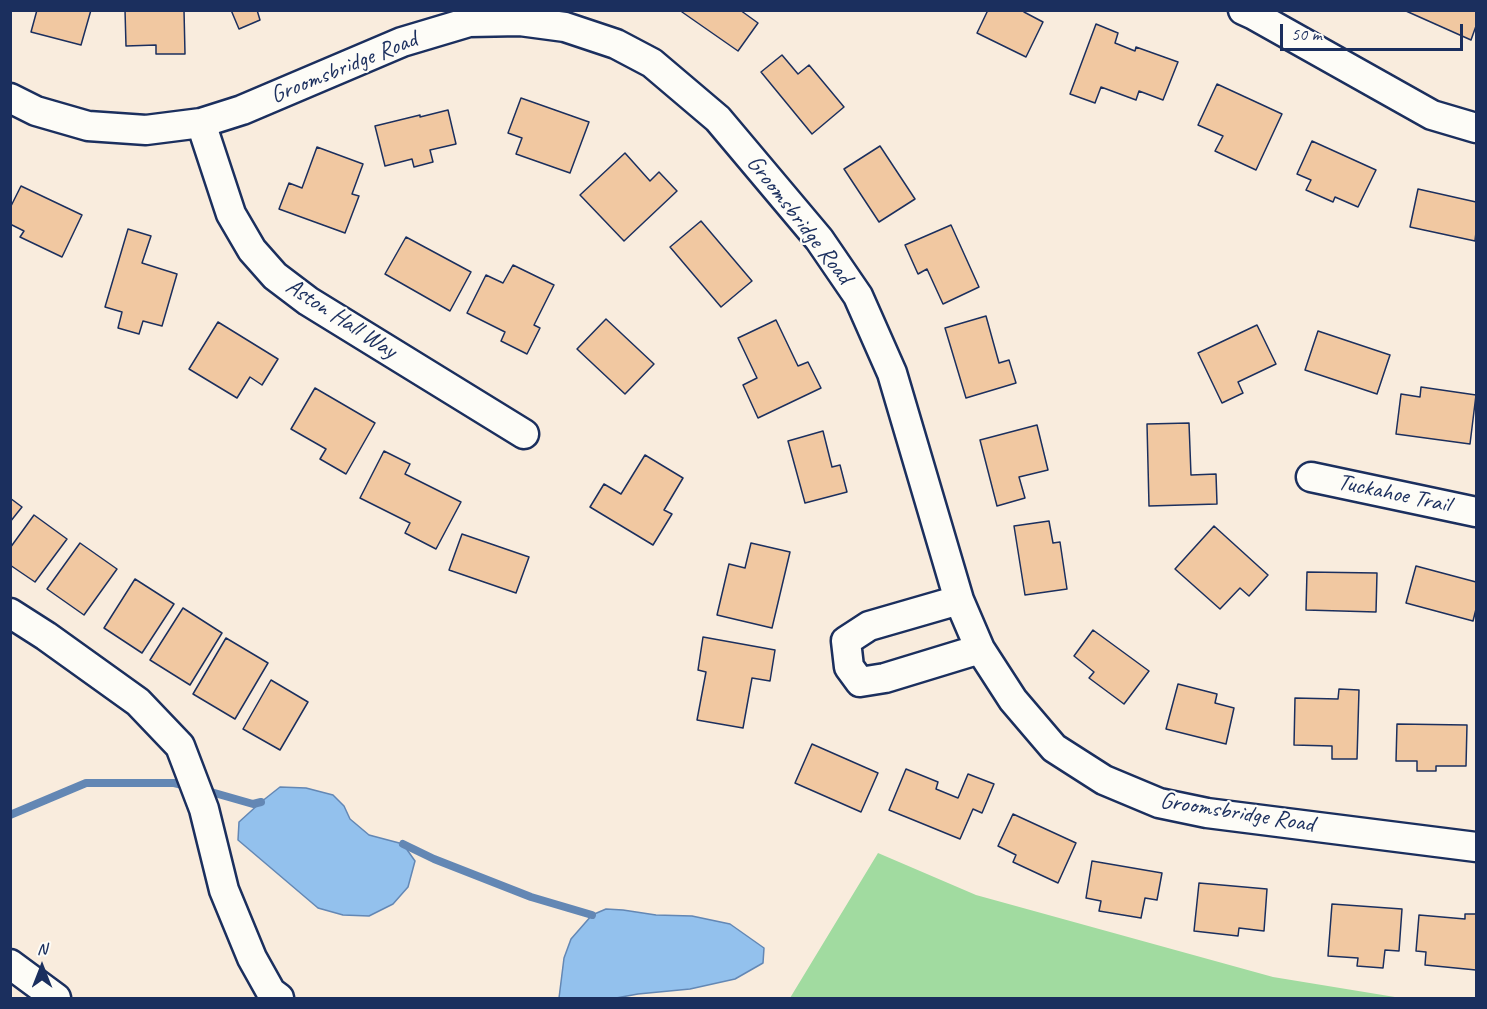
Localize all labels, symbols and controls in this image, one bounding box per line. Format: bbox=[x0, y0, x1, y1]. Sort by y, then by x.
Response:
scale bar bbox=[1283, 12, 1466, 50]
text: 50 m bbox=[1291, 23, 1322, 45]
street label: Groomsbridge Road bbox=[267, 26, 421, 110]
street label: Groomsbridge Road bbox=[740, 150, 858, 290]
street label: Aston Hall Way bbox=[280, 272, 402, 366]
street label: Tuckahoe Trail bbox=[1335, 468, 1453, 520]
street label: Groomsbridge Road bbox=[1158, 787, 1316, 839]
north arrow bbox=[12, 937, 72, 997]
text: N bbox=[37, 939, 47, 959]

